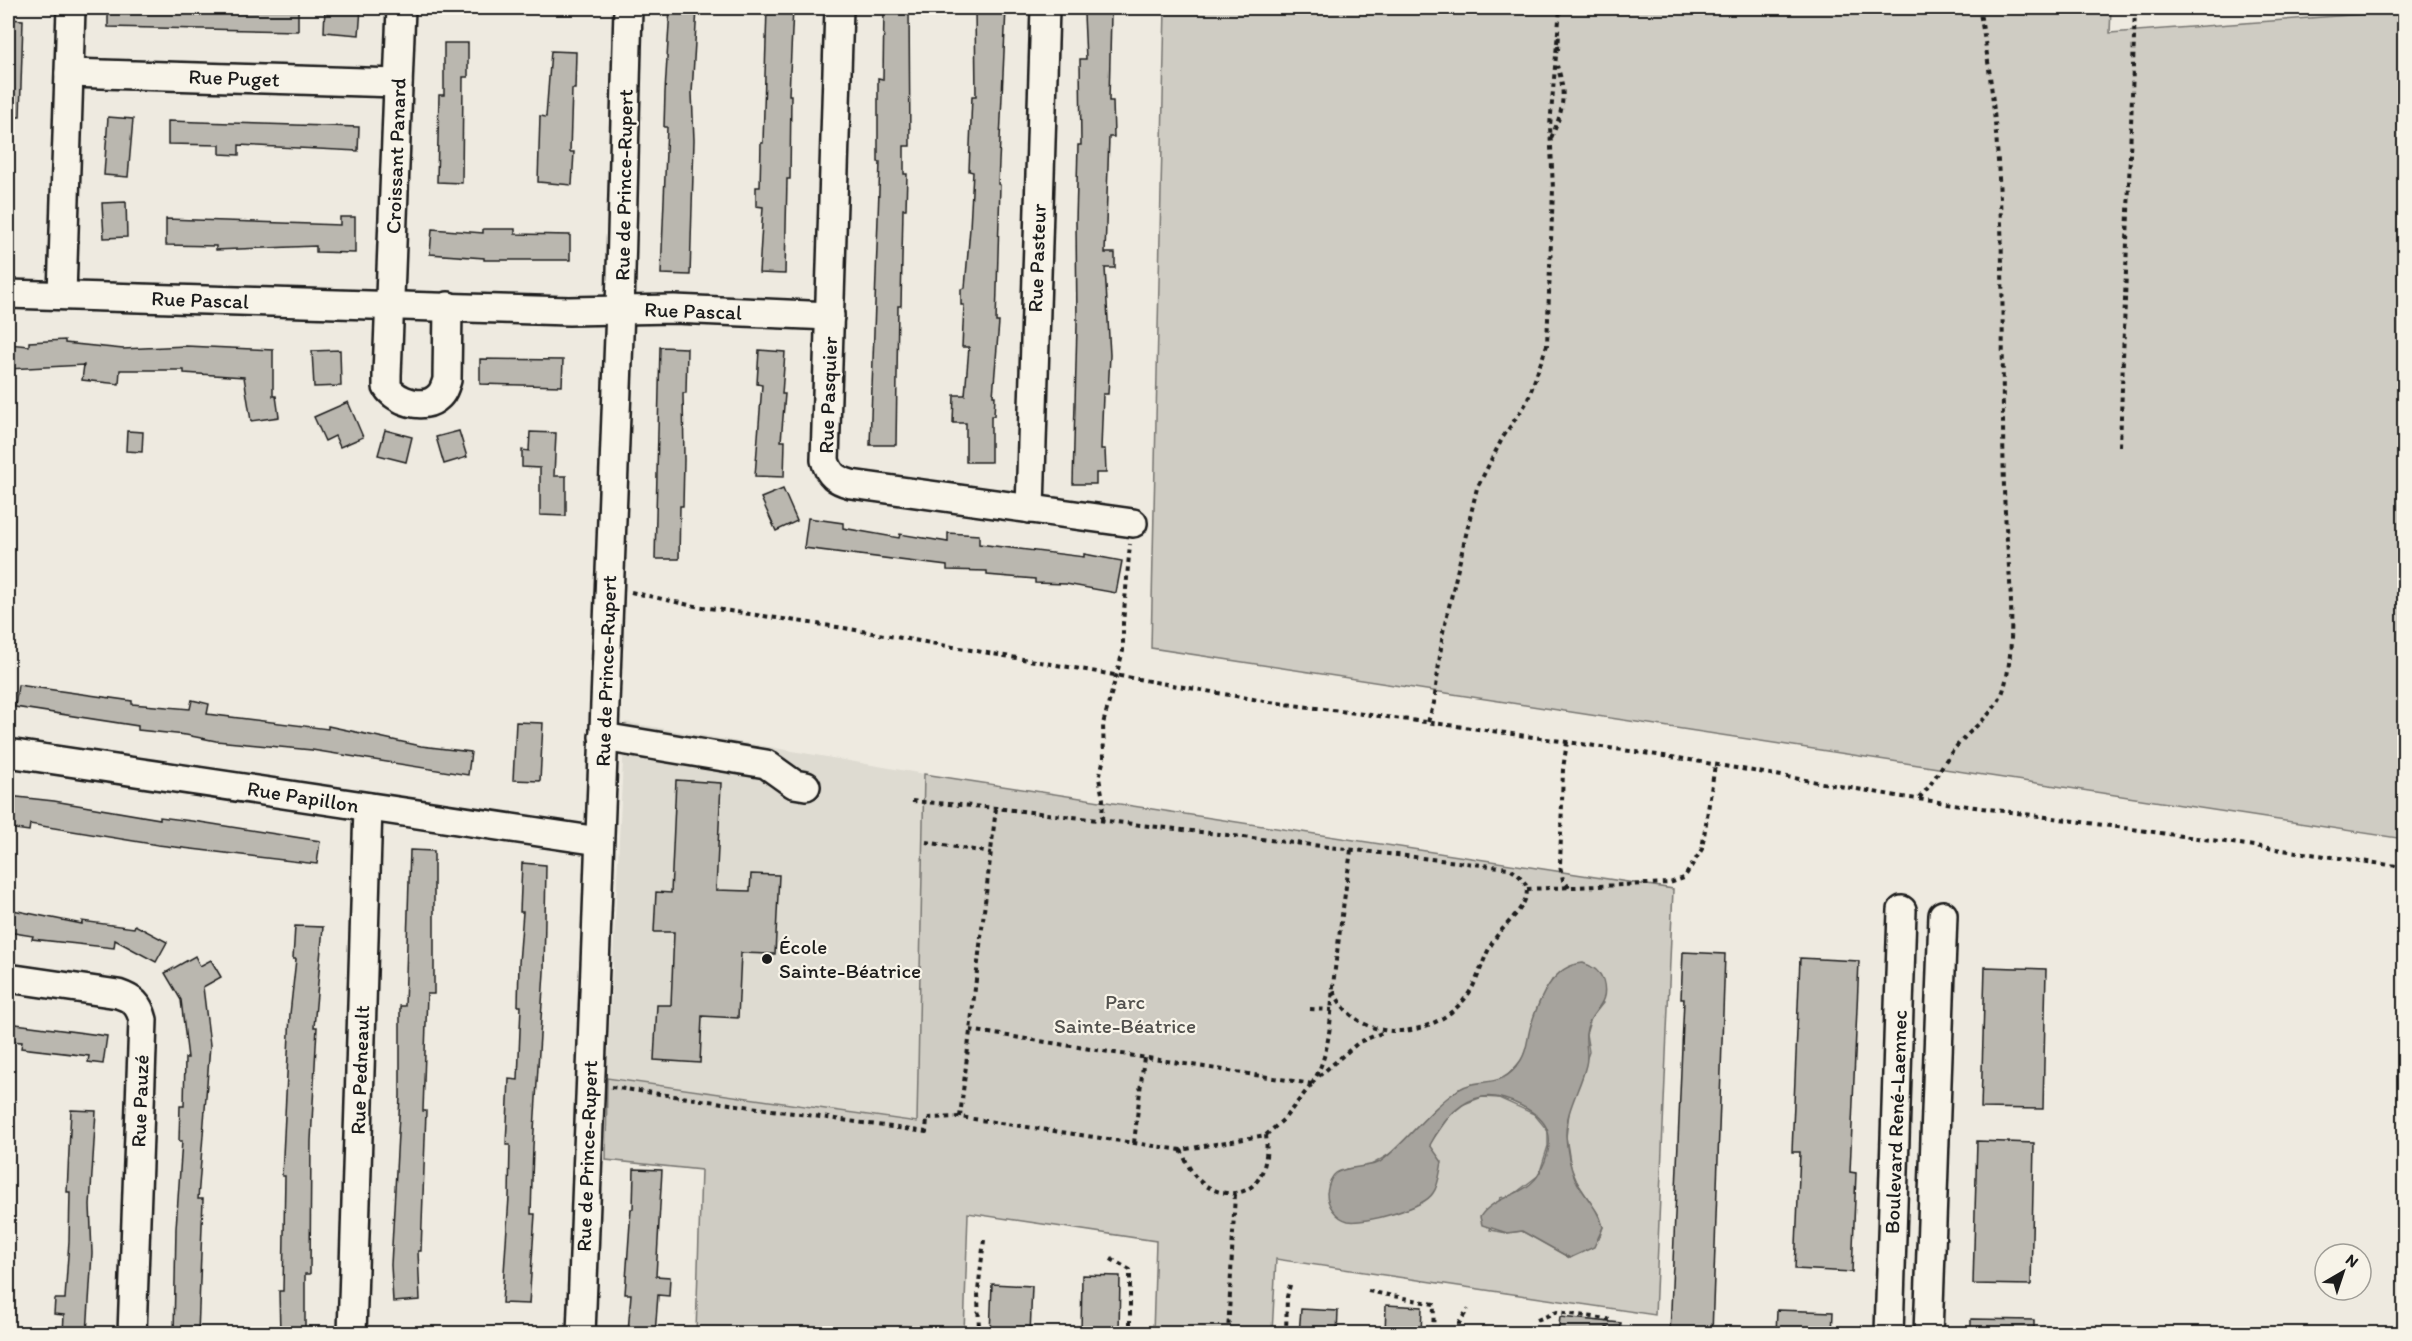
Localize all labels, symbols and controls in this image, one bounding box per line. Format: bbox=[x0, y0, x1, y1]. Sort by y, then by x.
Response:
street label: Rue Puget bbox=[188, 63, 280, 92]
street label: Croissant Panard bbox=[380, 78, 411, 234]
street label: Rue de Prince-Rupert bbox=[609, 89, 638, 281]
street label: Rue Pasteur bbox=[1022, 202, 1051, 313]
street label: Rue Pascal bbox=[151, 285, 249, 314]
street label: Rue Pascal bbox=[644, 296, 742, 325]
street label: Rue Pasquier bbox=[813, 335, 842, 454]
street label: Rue de Prince-Rupert bbox=[590, 575, 621, 767]
street label: Rue Papillon bbox=[245, 775, 361, 818]
place label: École Sainte-Béatrice bbox=[779, 934, 921, 983]
marker: École Sainte-Béatrice bbox=[760, 952, 774, 966]
park label: Parc Sainte-Béatrice bbox=[1054, 989, 1196, 1038]
street label: Rue Pedneault bbox=[345, 1005, 374, 1135]
street label: Boulevard René-Laennec bbox=[1879, 1009, 1912, 1234]
street label: Rue Pauzé bbox=[125, 1054, 154, 1148]
street label: Rue de Prince-Rupert bbox=[571, 1060, 602, 1252]
north arrow bbox=[2313, 1242, 2373, 1302]
text: N bbox=[2342, 1250, 2362, 1272]

